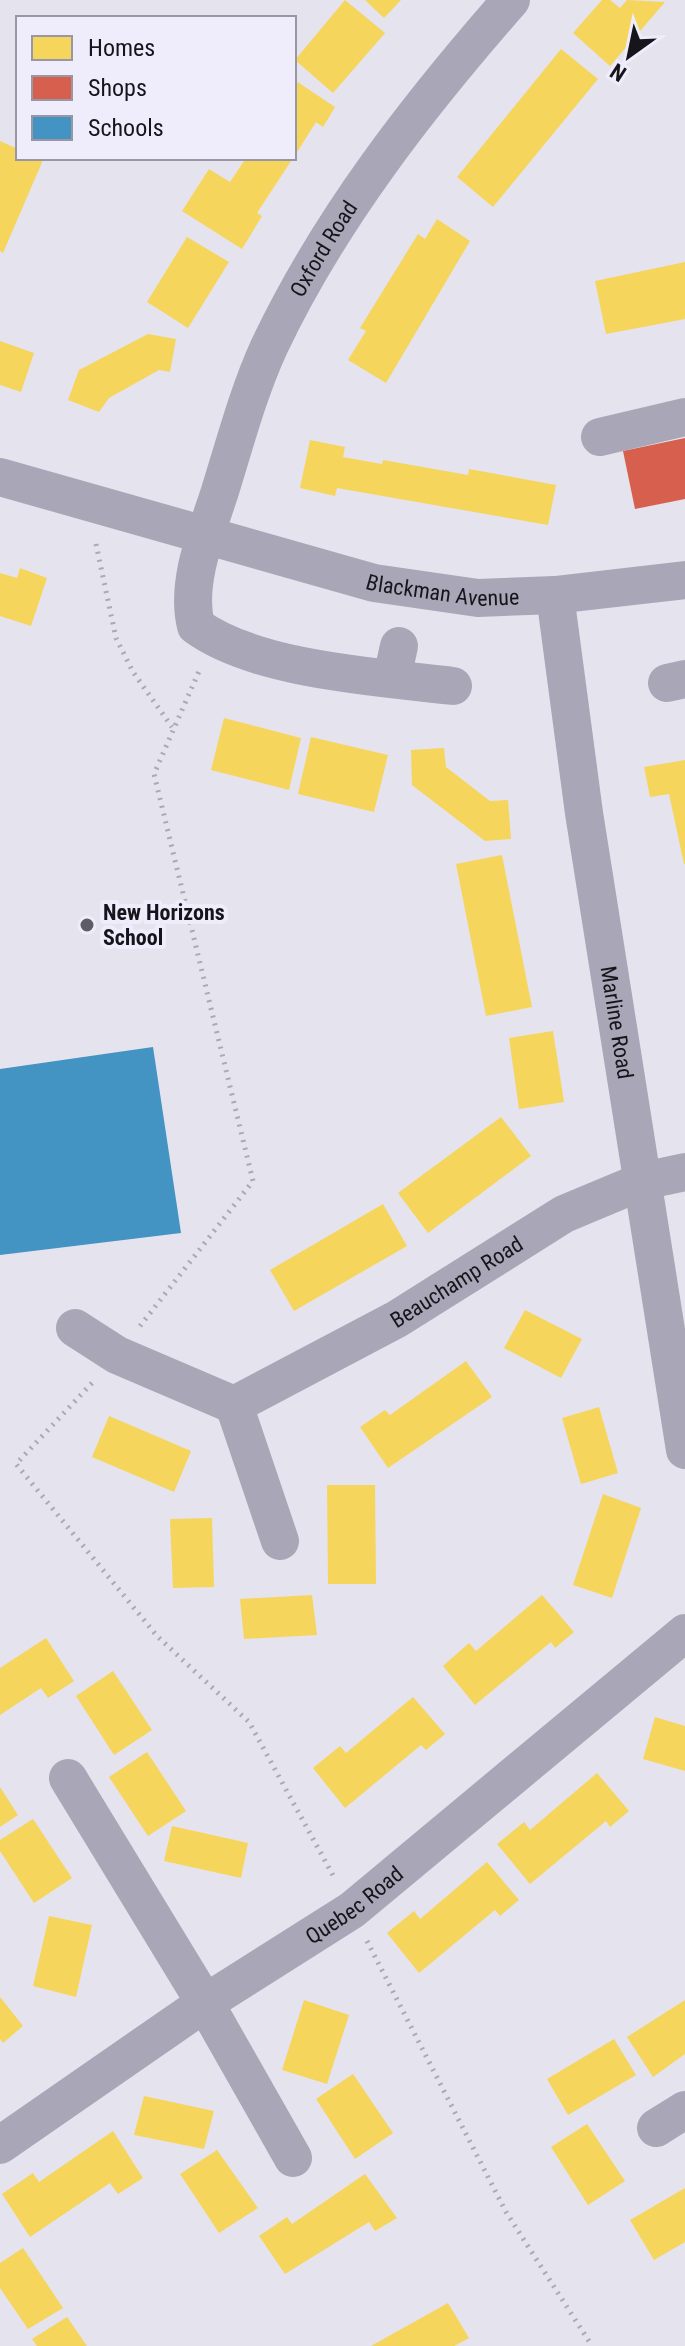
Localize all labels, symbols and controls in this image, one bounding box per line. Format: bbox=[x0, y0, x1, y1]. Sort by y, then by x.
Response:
legend bbox=[16, 16, 296, 160]
north arrow bbox=[589, 16, 669, 96]
text: Homes bbox=[88, 34, 155, 62]
text: N bbox=[606, 58, 631, 87]
text: Shops bbox=[88, 74, 147, 102]
text: Schools bbox=[88, 114, 164, 142]
street label: Oxford Road bbox=[285, 196, 362, 301]
street label: Blackman Avenue bbox=[363, 569, 520, 611]
place label: New Horizons School bbox=[103, 900, 225, 950]
marker: New Horizons School bbox=[78, 916, 96, 934]
street label: Marline Road bbox=[596, 964, 639, 1081]
street label: Beauchamp Road bbox=[386, 1231, 527, 1333]
street label: Quebec Road bbox=[301, 1861, 408, 1949]

